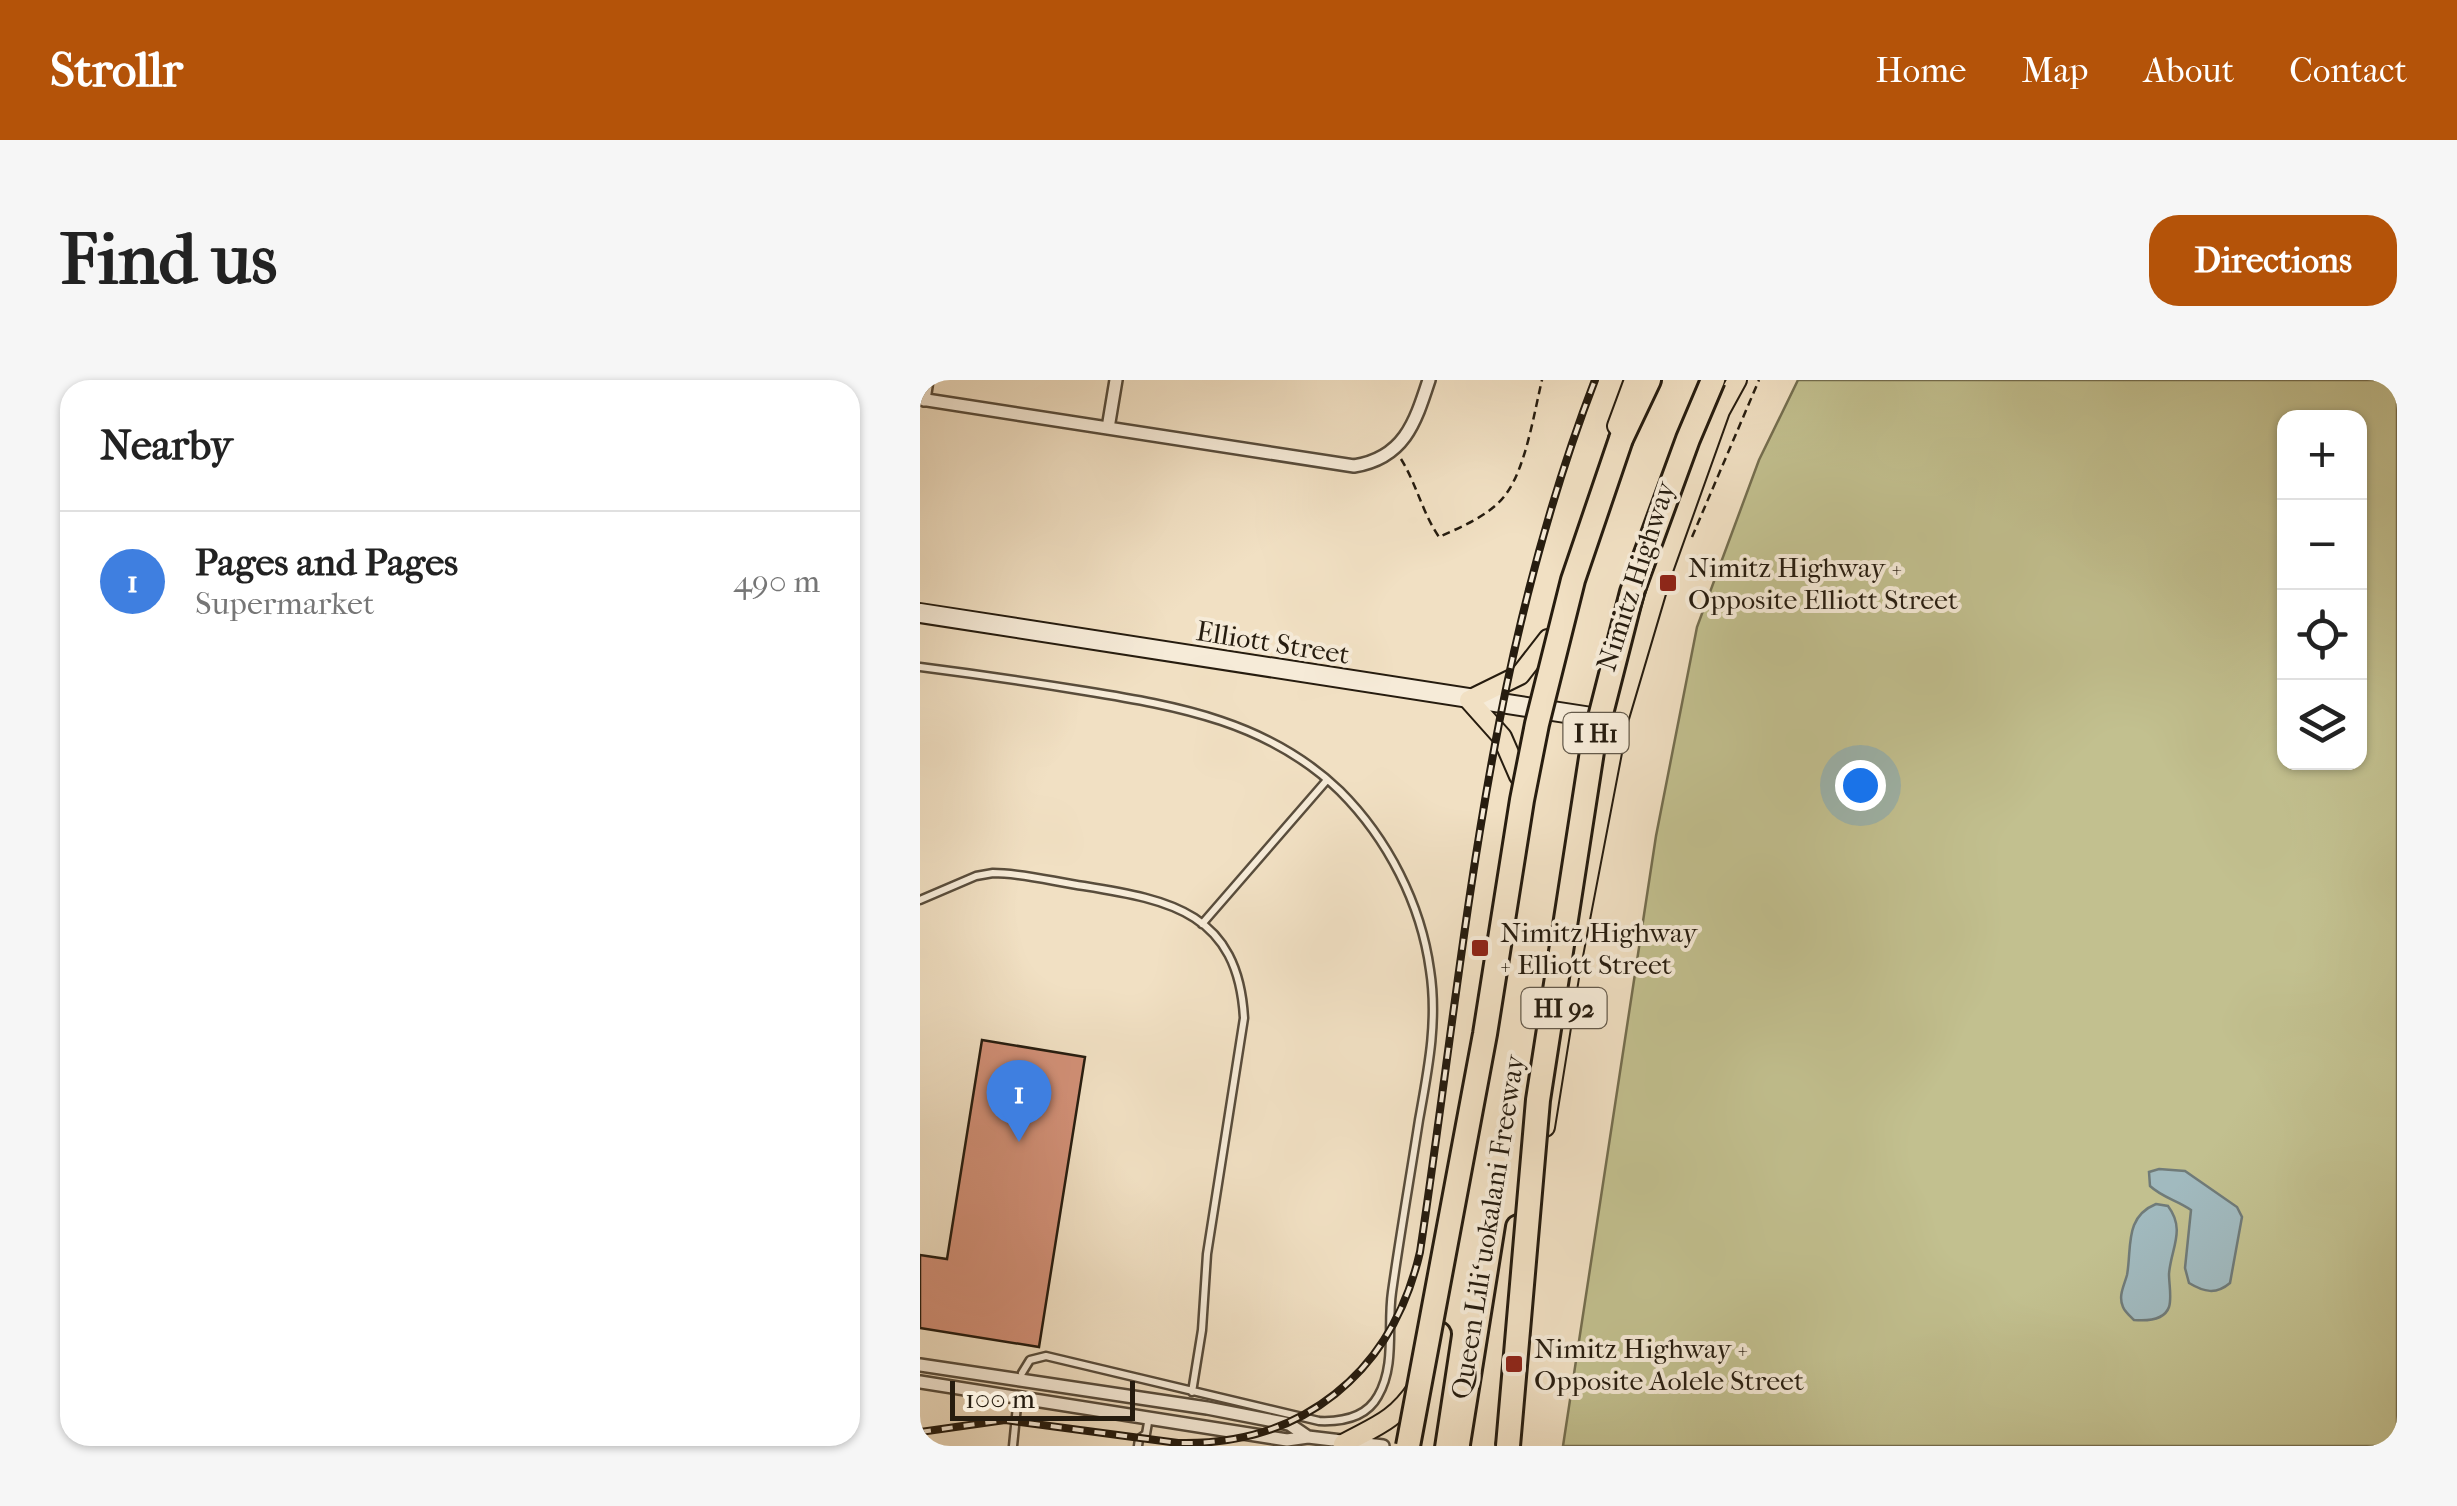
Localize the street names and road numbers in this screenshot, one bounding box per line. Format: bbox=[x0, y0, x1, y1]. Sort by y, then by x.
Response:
street label: Nimitz Highway bbox=[1589, 476, 1682, 675]
street label: Elliott Street bbox=[1194, 614, 1352, 671]
road number: I H1 bbox=[1564, 713, 1628, 753]
road number: HI 92 bbox=[1522, 988, 1606, 1028]
street label: Queen Liliʻuokalani Freeway bbox=[1444, 1051, 1531, 1402]

